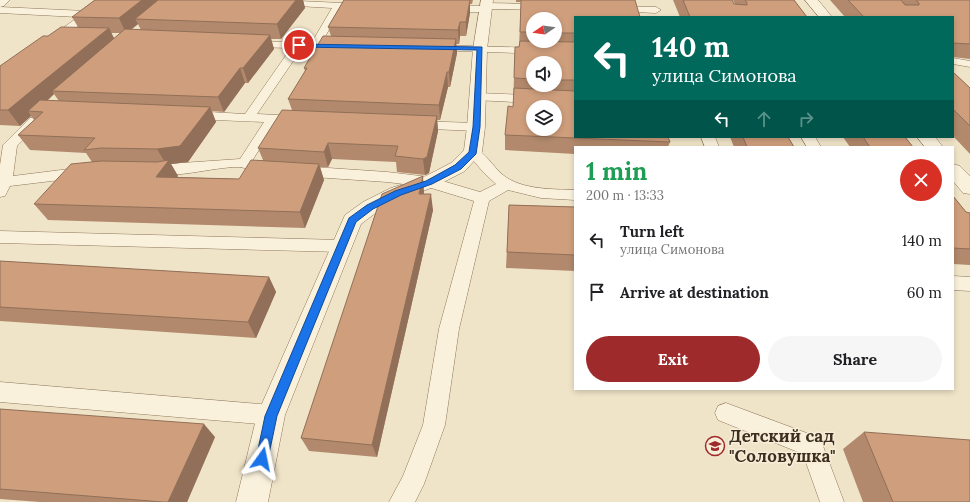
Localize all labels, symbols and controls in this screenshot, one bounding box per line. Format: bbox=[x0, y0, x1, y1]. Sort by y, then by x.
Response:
north arrow bbox=[526, 12, 562, 48]
map controls bbox=[526, 12, 562, 136]
pin bbox=[282, 28, 316, 62]
text: 140 m bbox=[652, 29, 730, 65]
icon: left bbox=[586, 32, 638, 84]
icon: arrive bbox=[288, 34, 310, 56]
button: sound bbox=[526, 56, 562, 92]
text: улица Симонова bbox=[652, 64, 797, 87]
button: layers bbox=[526, 100, 562, 136]
icon: left bbox=[711, 108, 733, 130]
icon: ahead bbox=[753, 108, 775, 130]
icon: right bbox=[795, 108, 817, 130]
text: 1 min bbox=[586, 156, 647, 187]
button: close bbox=[900, 159, 942, 201]
text: 200 m · 13:33 bbox=[586, 187, 664, 204]
text: Turn left bbox=[620, 222, 684, 241]
icon: left bbox=[586, 229, 608, 251]
text: 140 m bbox=[902, 231, 942, 250]
text: улица Симонова bbox=[620, 241, 724, 258]
icon: arrive bbox=[586, 281, 608, 303]
text: Arrive at destination bbox=[620, 283, 769, 302]
text: 60 m bbox=[907, 283, 942, 302]
button: Exit bbox=[586, 336, 760, 382]
button: Share bbox=[768, 336, 942, 382]
place label: Детский сад "Соловушка" bbox=[729, 425, 836, 467]
school or university icon: Детский сад "Соловушка" bbox=[704, 435, 726, 457]
position arrow bbox=[241, 438, 283, 480]

